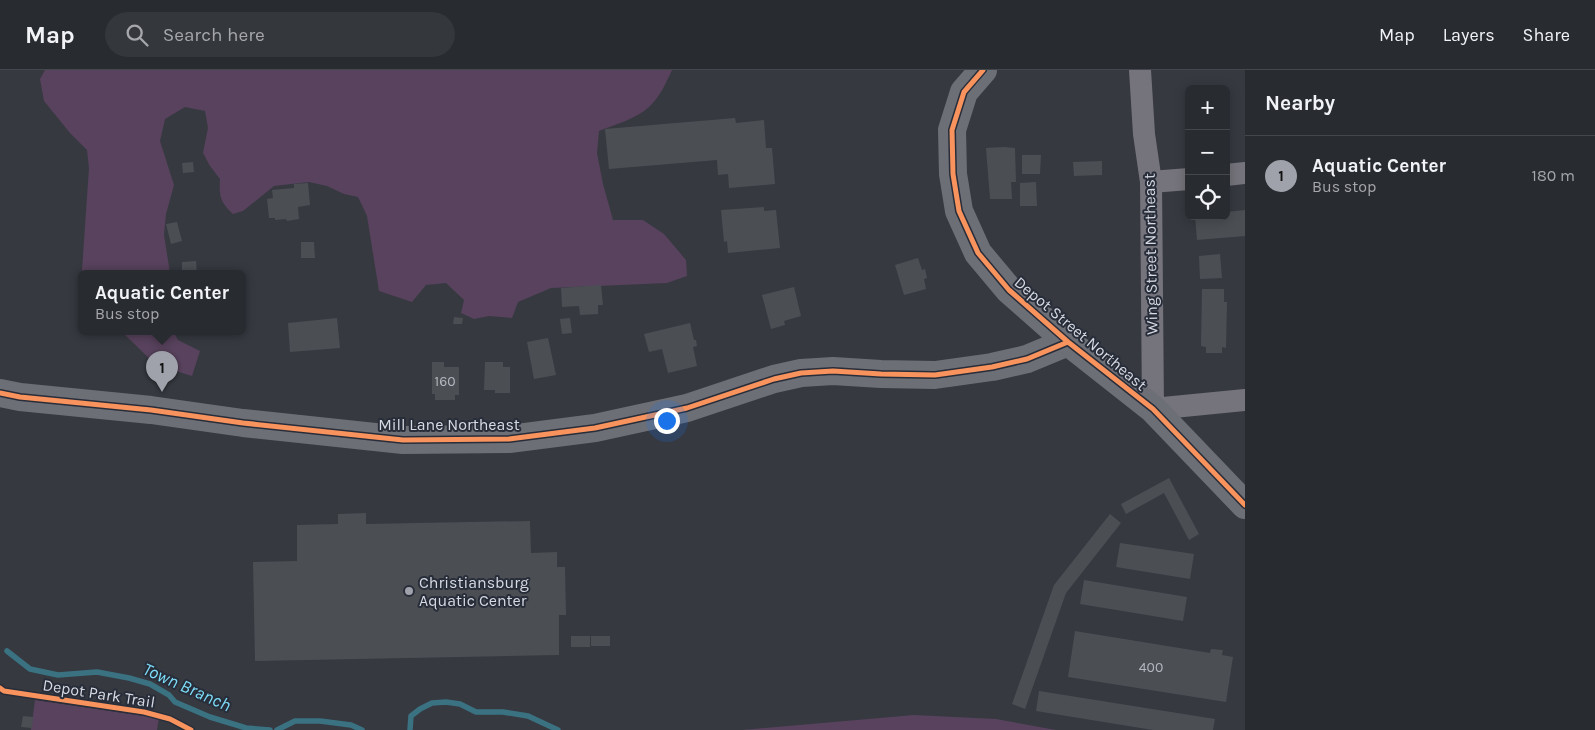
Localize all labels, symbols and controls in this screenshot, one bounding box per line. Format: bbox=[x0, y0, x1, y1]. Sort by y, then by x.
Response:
search box bbox=[105, 12, 455, 57]
text: Map bbox=[25, 21, 75, 49]
icon: search bbox=[123, 21, 151, 49]
text: Search here bbox=[163, 24, 265, 46]
text: Map bbox=[1379, 24, 1415, 46]
text: Layers bbox=[1443, 24, 1495, 46]
text: Share bbox=[1523, 24, 1570, 46]
map controls bbox=[1185, 85, 1230, 220]
button: + bbox=[1185, 85, 1230, 130]
text: Nearby bbox=[1265, 91, 1335, 115]
button: − bbox=[1185, 130, 1230, 175]
text: Aquatic Center bbox=[1312, 155, 1446, 177]
text: 1 bbox=[1278, 166, 1284, 185]
text: 180 m bbox=[1532, 166, 1575, 185]
street label: Wing Street Northeast bbox=[1140, 173, 1161, 335]
button: locate bbox=[1185, 175, 1230, 220]
text: Bus stop bbox=[1312, 177, 1376, 196]
popup bbox=[78, 270, 246, 335]
street label: Depot Street Northeast bbox=[1011, 272, 1151, 394]
text: Aquatic Center bbox=[95, 282, 229, 304]
text: Bus stop bbox=[95, 304, 159, 323]
pin: 1 bbox=[146, 351, 178, 392]
house number: 160 bbox=[435, 373, 455, 390]
your location bbox=[654, 408, 680, 434]
street label: Mill Lane Northeast bbox=[378, 415, 520, 434]
place label: Christiansburg Aquatic Center bbox=[419, 573, 529, 610]
marker: Christiansburg Aquatic Center bbox=[403, 585, 415, 597]
water label: Town Branch bbox=[139, 658, 235, 716]
house number: 400 bbox=[1139, 659, 1163, 676]
street label: Depot Park Trail bbox=[41, 675, 157, 712]

